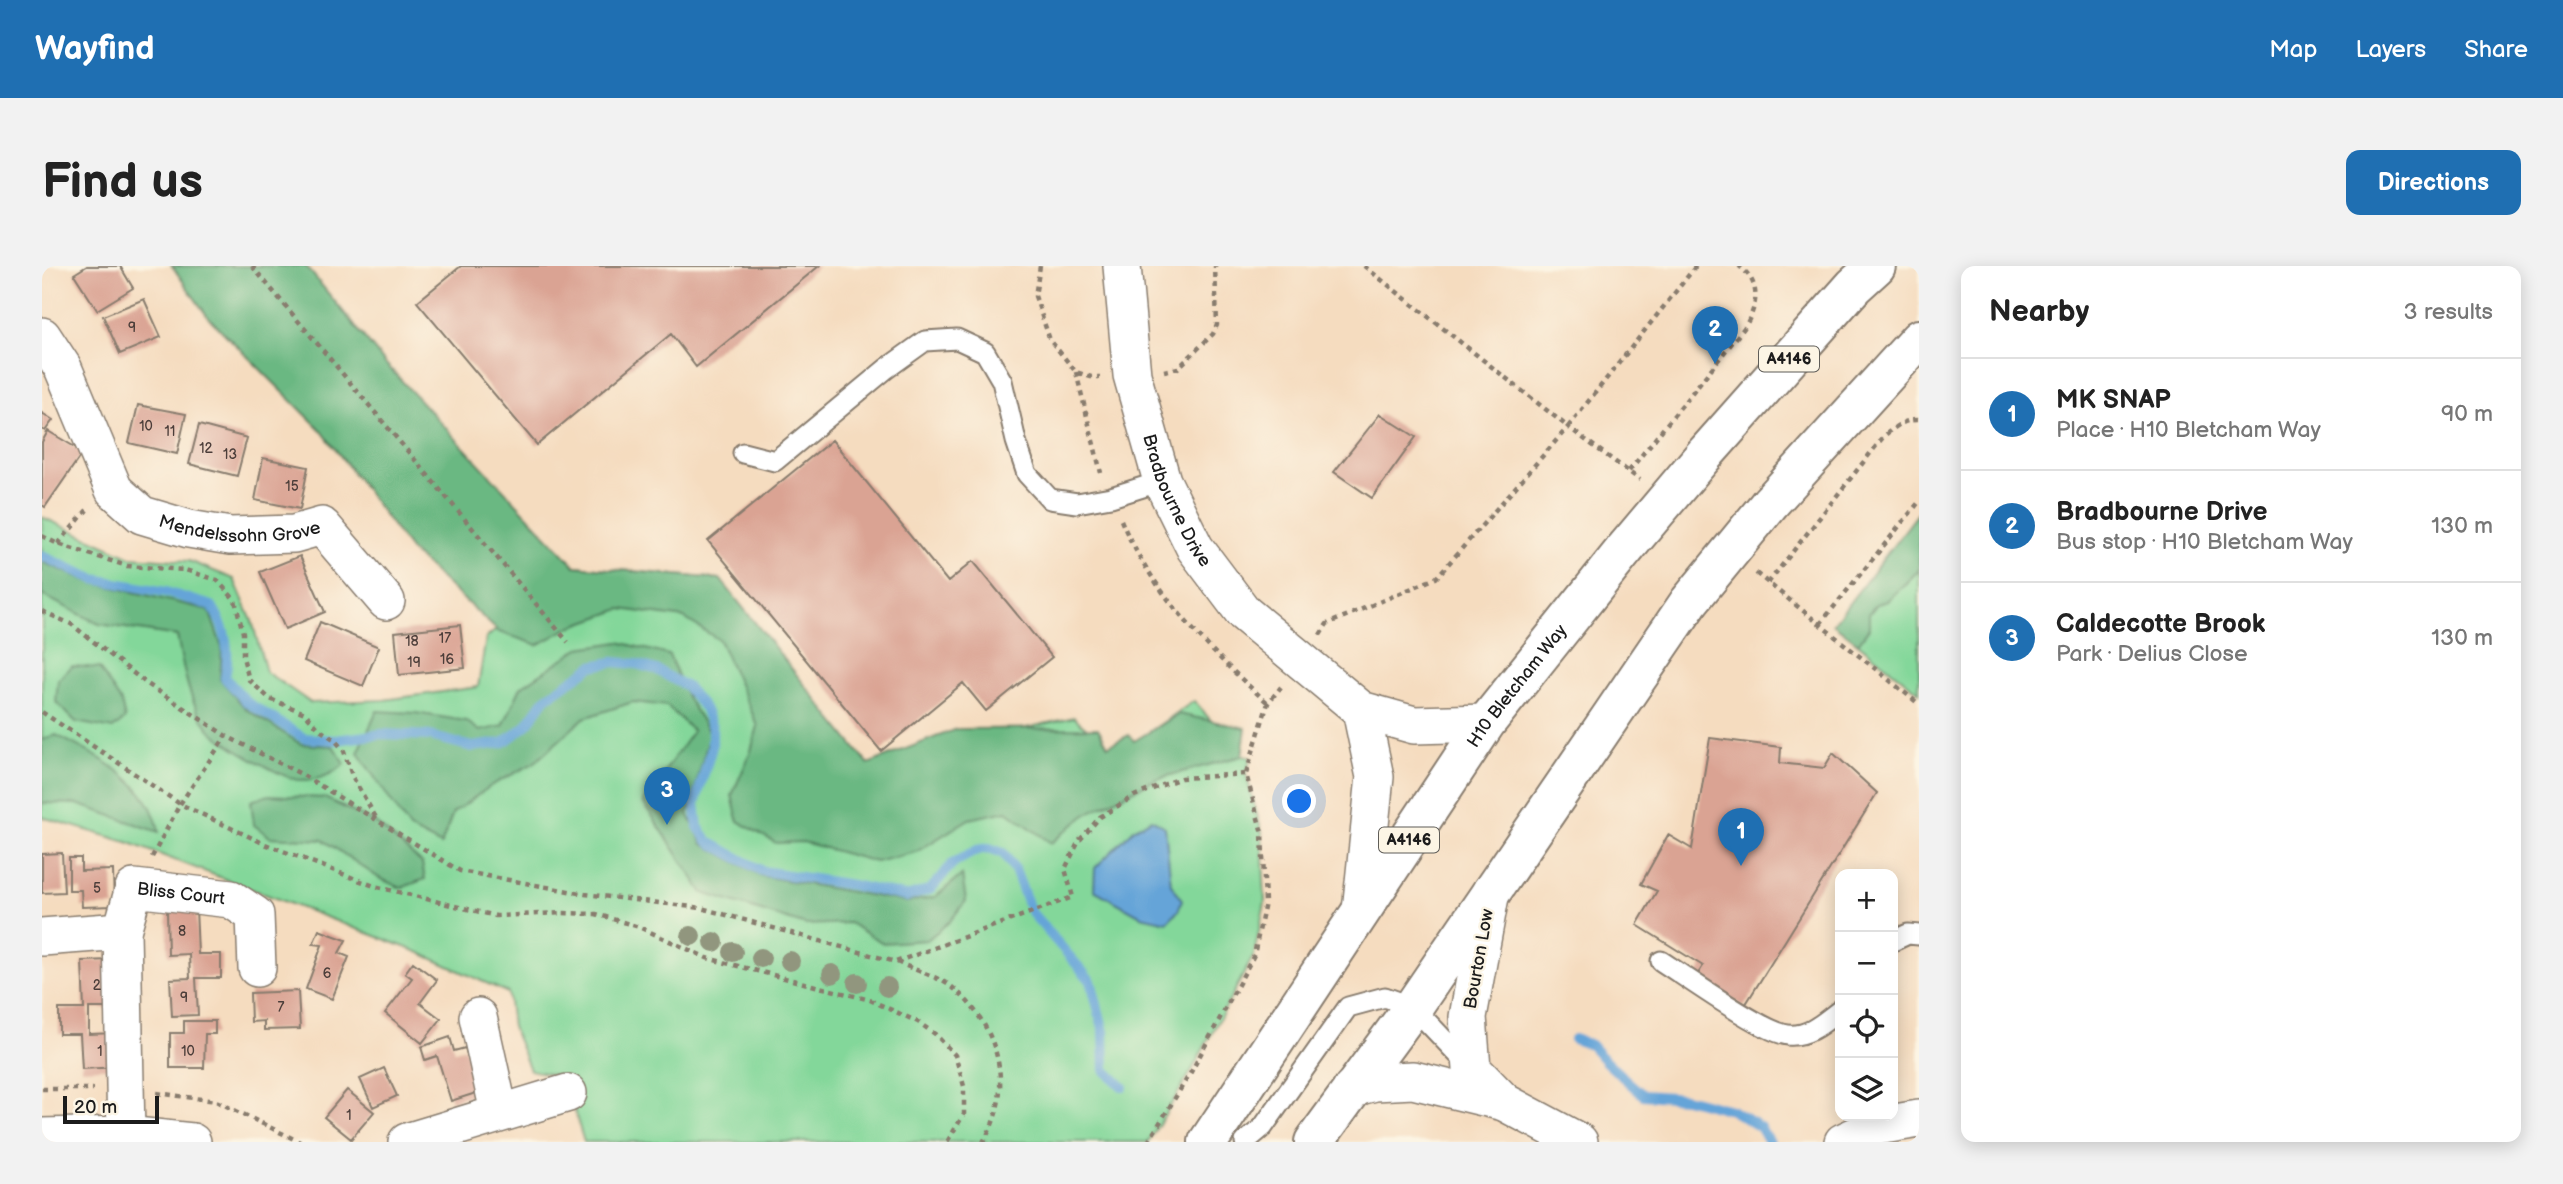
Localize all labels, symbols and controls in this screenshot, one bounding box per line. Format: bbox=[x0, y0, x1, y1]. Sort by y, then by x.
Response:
text: Wayfind bbox=[35, 29, 154, 69]
text: Map bbox=[2269, 35, 2317, 64]
text: Layers bbox=[2355, 35, 2426, 64]
text: Share bbox=[2464, 35, 2528, 64]
button: Directions bbox=[2346, 150, 2521, 215]
text: Find us bbox=[42, 153, 203, 212]
text: Nearby bbox=[1989, 294, 2089, 330]
text: 3 results bbox=[2404, 298, 2493, 326]
pin: 2 bbox=[1692, 306, 1738, 364]
house number: 9 bbox=[128, 319, 136, 336]
road number: A4146 bbox=[1759, 346, 1819, 372]
text: MK SNAP bbox=[2056, 385, 2171, 416]
text: 1 bbox=[2007, 400, 2017, 428]
text: 90 m bbox=[2441, 400, 2493, 428]
text: Place · H10 Bletcham Way bbox=[2056, 416, 2321, 444]
house number: 10 bbox=[139, 418, 153, 435]
house number: 11 bbox=[165, 423, 175, 440]
street label: Bradbourne Drive bbox=[1139, 431, 1216, 571]
house number: 12 bbox=[199, 440, 214, 457]
house number: 13 bbox=[223, 446, 237, 463]
house number: 15 bbox=[285, 478, 299, 495]
text: Bradbourne Drive bbox=[2056, 497, 2267, 528]
street label: Mendelssohn Grove bbox=[156, 510, 323, 547]
text: 2 bbox=[2005, 512, 2019, 540]
text: 130 m bbox=[2431, 512, 2493, 540]
text: Bus stop · H10 Bletcham Way bbox=[2056, 528, 2353, 556]
text: Caldecotte Brook bbox=[2056, 609, 2265, 640]
street label: H10 Bletcham Way bbox=[1462, 620, 1572, 751]
text: 3 bbox=[2005, 624, 2019, 652]
text: 130 m bbox=[2431, 624, 2493, 652]
house number: 17 bbox=[439, 630, 451, 647]
house number: 18 bbox=[405, 633, 419, 650]
text: Park · Delius Close bbox=[2056, 640, 2248, 668]
house number: 16 bbox=[440, 651, 454, 668]
house number: 19 bbox=[407, 654, 421, 671]
pin: 3 bbox=[644, 767, 690, 825]
your location bbox=[1282, 784, 1316, 818]
pin: 1 bbox=[1718, 808, 1764, 866]
road number: A4146 bbox=[1379, 828, 1439, 852]
map controls bbox=[1835, 869, 1898, 1121]
button: + bbox=[1835, 869, 1898, 932]
street label: Bliss Court bbox=[136, 878, 227, 909]
house number: 5 bbox=[93, 880, 101, 897]
street label: Bourton Low bbox=[1460, 907, 1498, 1011]
house number: 8 bbox=[178, 923, 186, 940]
button: − bbox=[1835, 932, 1898, 995]
house number: 6 bbox=[323, 965, 332, 982]
house number: 2 bbox=[93, 977, 102, 994]
house number: 9 bbox=[180, 989, 188, 1006]
button: locate bbox=[1835, 995, 1898, 1058]
house number: 7 bbox=[278, 999, 285, 1016]
house number: 1 bbox=[97, 1043, 103, 1060]
house number: 10 bbox=[181, 1043, 195, 1060]
button: layers bbox=[1835, 1058, 1898, 1121]
scale bar bbox=[63, 1093, 159, 1125]
text: 20 m bbox=[74, 1096, 117, 1119]
house number: 1 bbox=[346, 1107, 352, 1124]

